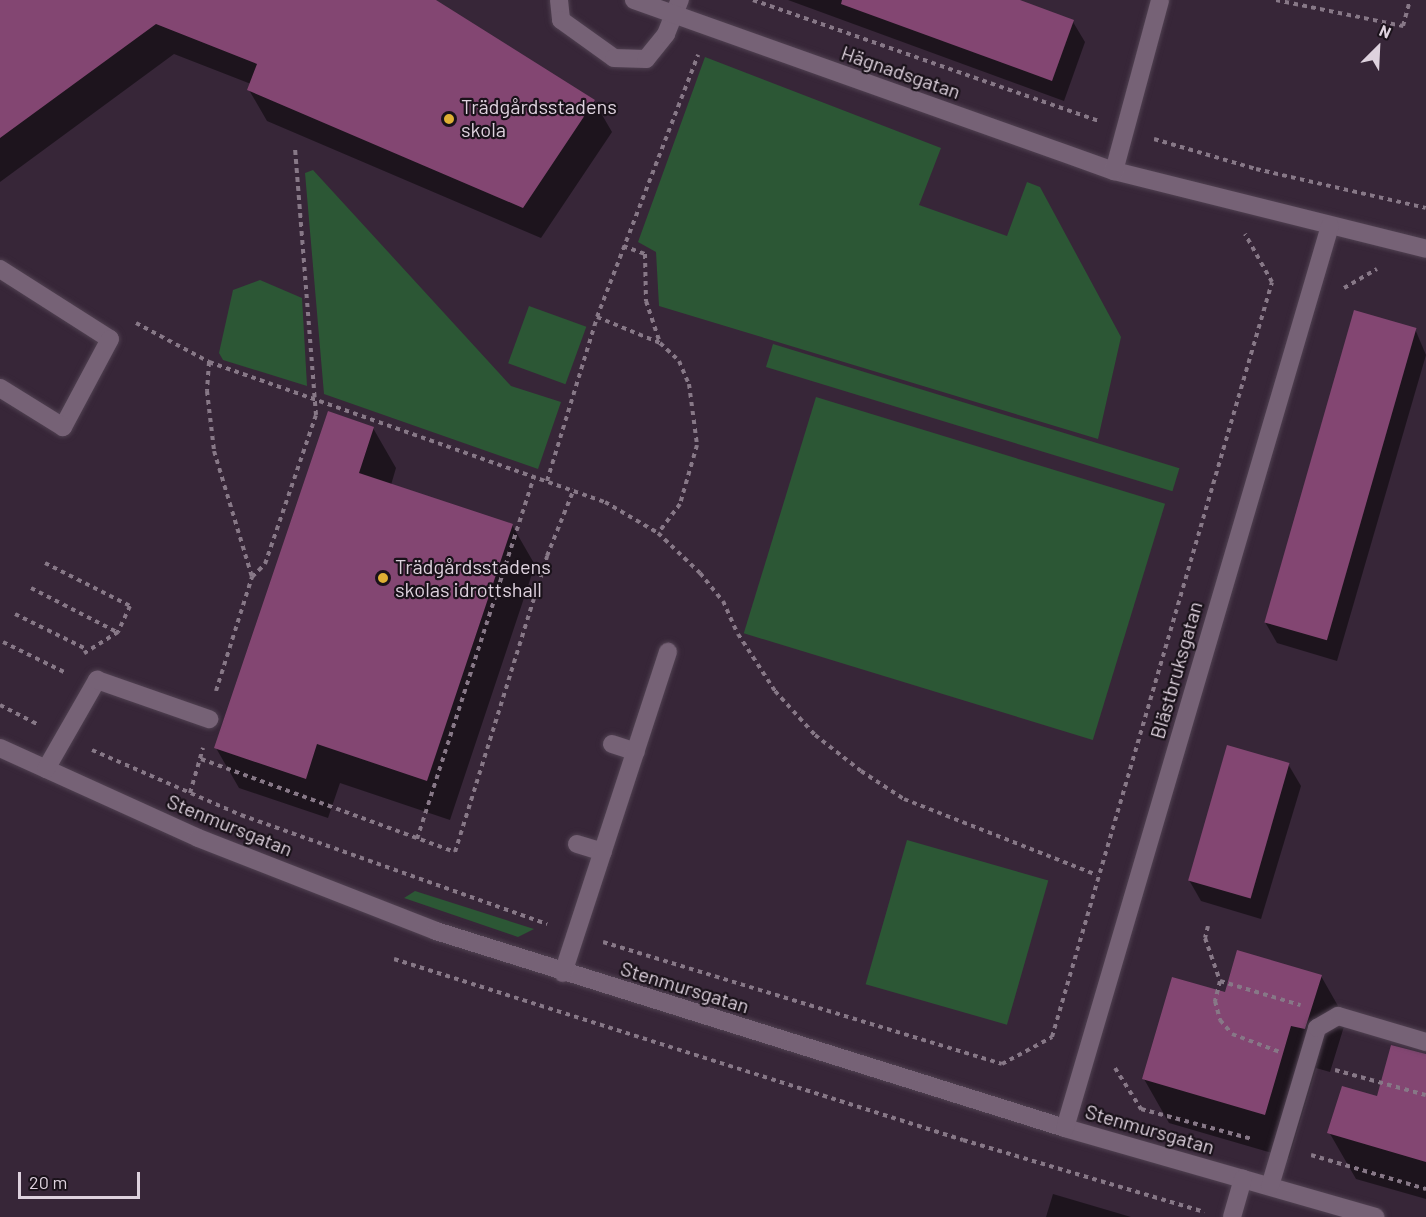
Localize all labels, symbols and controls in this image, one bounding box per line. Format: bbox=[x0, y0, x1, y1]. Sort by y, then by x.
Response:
north arrow bbox=[1348, 18, 1408, 78]
text: N bbox=[1377, 20, 1394, 42]
street label: Hägnadsgatan bbox=[838, 40, 964, 104]
place label: Trädgårdsstadens skola bbox=[461, 95, 617, 142]
marker: Trädgårdsstadens skola bbox=[442, 112, 456, 126]
place label: Trädgårdsstadens skolas idrottshall bbox=[395, 554, 551, 601]
marker: Trädgårdsstadens skolas idrottshall bbox=[376, 571, 390, 585]
street label: Blästbruksgatan bbox=[1145, 599, 1207, 741]
street label: Stenmursgatan bbox=[164, 789, 296, 861]
street label: Stenmursgatan bbox=[618, 956, 752, 1018]
street label: Stenmursgatan bbox=[1083, 1099, 1217, 1159]
scale bar bbox=[21, 1160, 142, 1198]
text: 20 m bbox=[29, 1171, 67, 1193]

